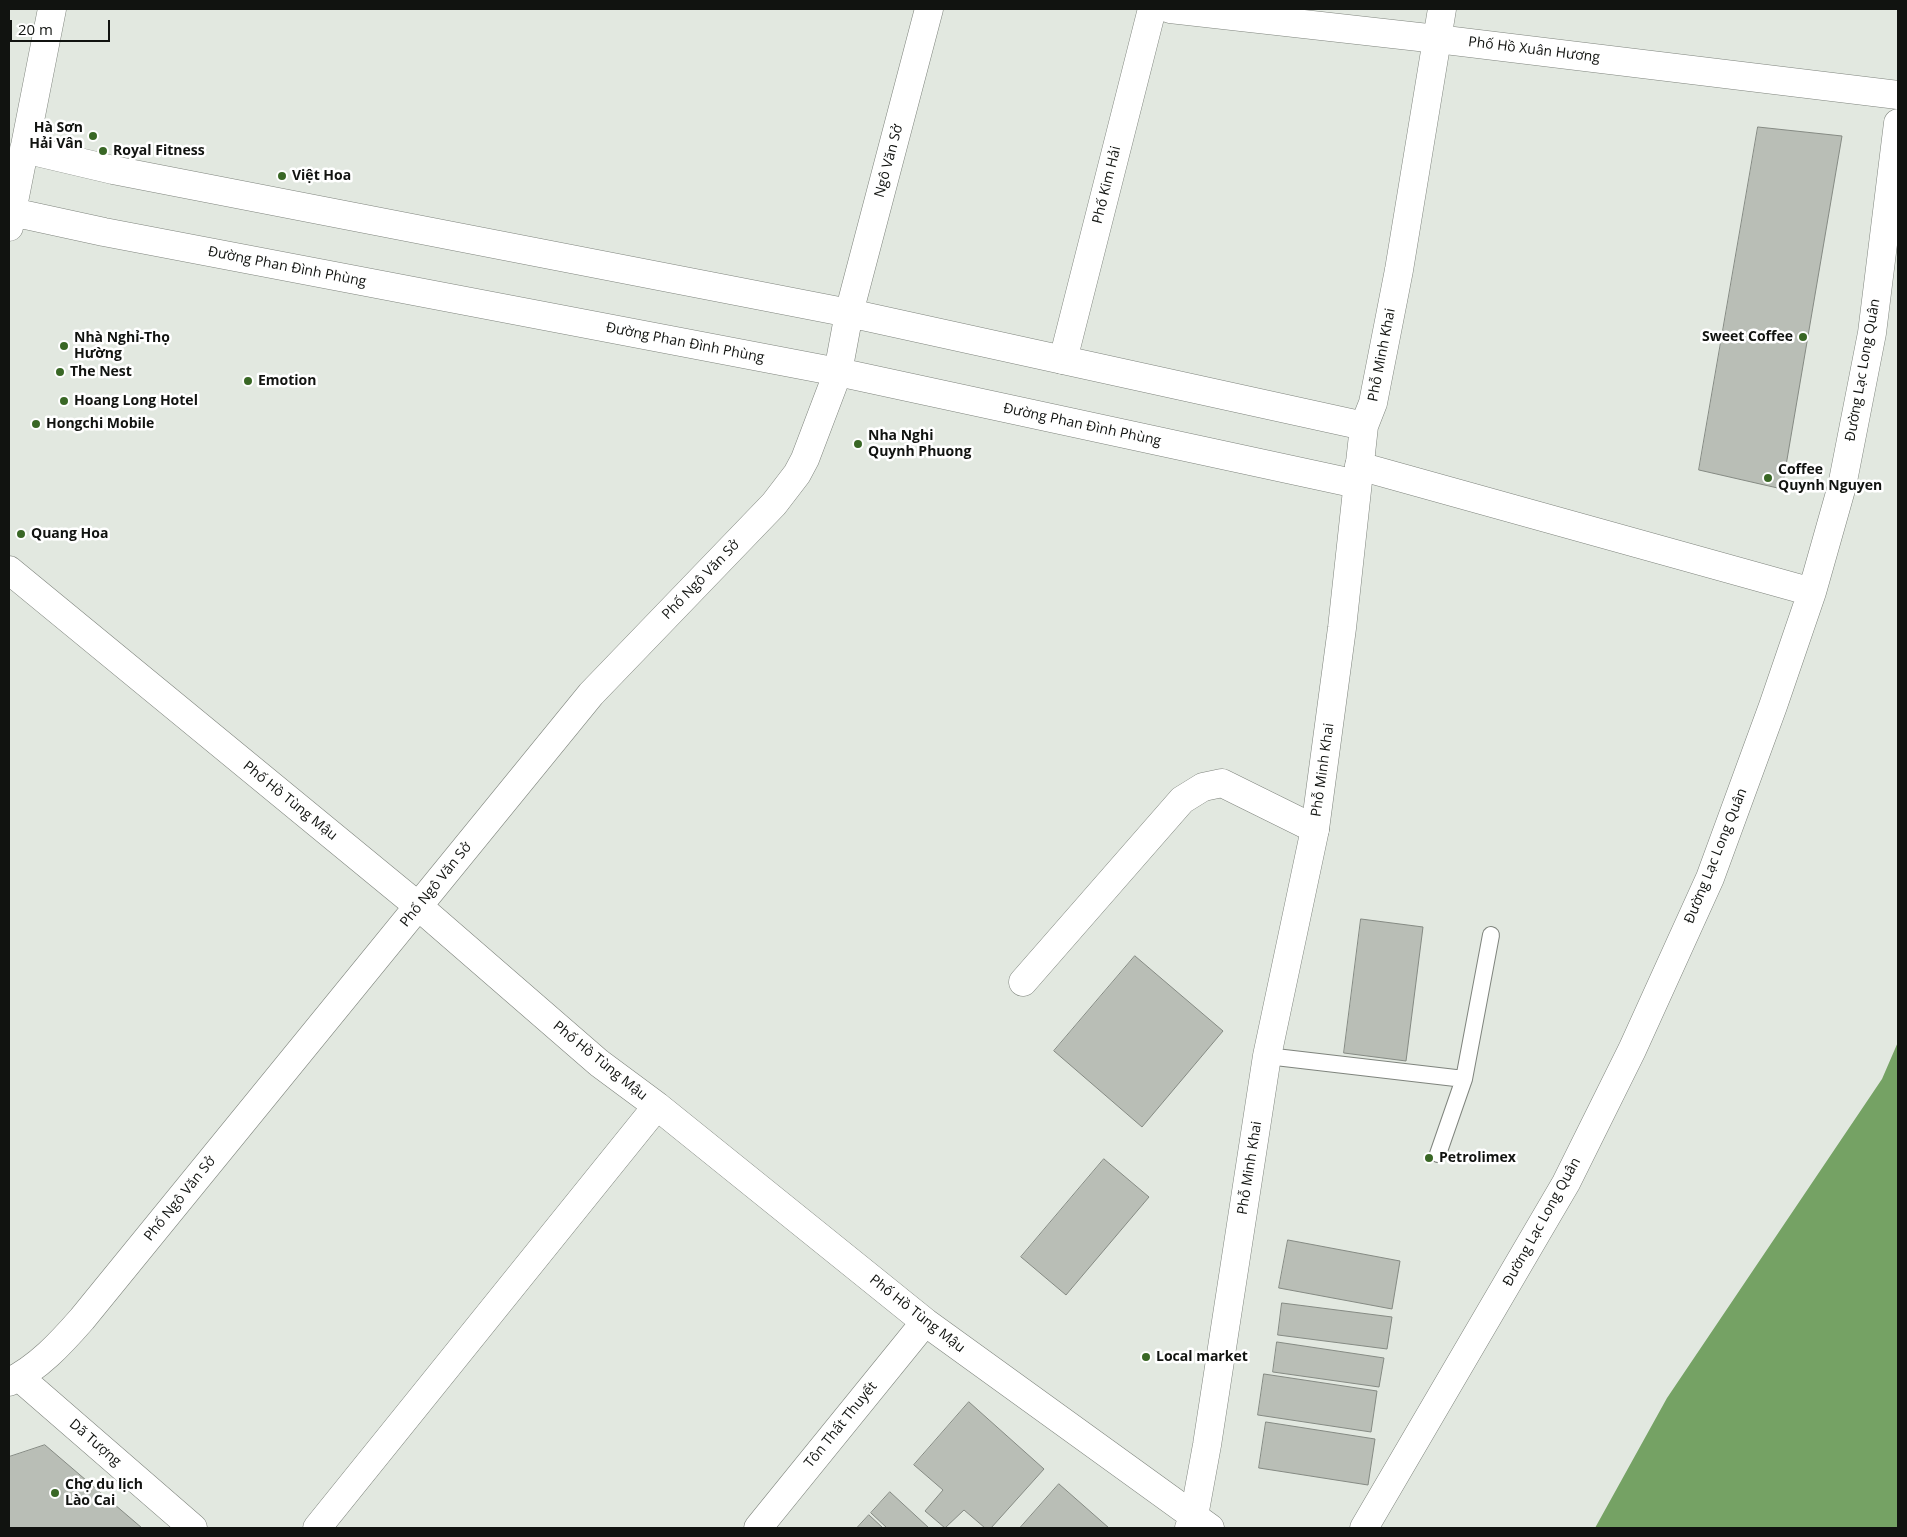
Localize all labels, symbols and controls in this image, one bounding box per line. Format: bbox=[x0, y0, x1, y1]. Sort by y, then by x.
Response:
scale bar bbox=[12, 10, 112, 42]
text: 20 m bbox=[18, 19, 53, 39]
street label: Phố Hồ Xuân Hương bbox=[1467, 34, 1601, 66]
place label: Hà Sơn Hải Vân bbox=[29, 120, 83, 152]
street label: Ngô Văn Sở bbox=[871, 123, 907, 199]
marker: Hà Sơn Hải Vân bbox=[87, 130, 99, 142]
place label: Royal Fitness bbox=[113, 143, 205, 159]
street label: Phố Kim Hải bbox=[1089, 144, 1125, 226]
marker: Royal Fitness bbox=[97, 145, 109, 157]
place label: Việt Hoa bbox=[292, 168, 351, 184]
marker: Việt Hoa bbox=[276, 170, 288, 182]
street label: Đường Phan Đình Phùng bbox=[206, 243, 368, 291]
street label: Đường Lạc Long Quân bbox=[1842, 297, 1884, 443]
street label: Phỗ Minh Khai bbox=[1365, 307, 1399, 403]
street label: Đường Phan Đình Phùng bbox=[604, 319, 766, 367]
place label: Sweet Coffee bbox=[1702, 329, 1793, 345]
place label: Nhà Nghỉ-Thọ Hường bbox=[74, 330, 170, 362]
marker: Sweet Coffee bbox=[1797, 331, 1809, 343]
marker: Nhà Nghỉ-Thọ Hường bbox=[58, 340, 70, 352]
place label: The Nest bbox=[70, 364, 132, 380]
marker: The Nest bbox=[54, 366, 66, 378]
place label: Emotion bbox=[258, 373, 316, 389]
marker: Emotion bbox=[242, 375, 254, 387]
place label: Hoang Long Hotel bbox=[74, 393, 198, 409]
marker: Hoang Long Hotel bbox=[58, 395, 70, 407]
street label: Đường Phan Đình Phùng bbox=[1001, 400, 1163, 450]
place label: Hongchi Mobile bbox=[46, 416, 154, 432]
marker: Hongchi Mobile bbox=[30, 418, 42, 430]
place label: Nha Nghi Quynh Phuong bbox=[868, 428, 971, 461]
marker: Nha Nghi Quynh Phuong bbox=[852, 438, 864, 450]
place label: Coffee Quynh Nguyen bbox=[1778, 462, 1882, 494]
marker: Coffee Quynh Nguyen bbox=[1762, 472, 1774, 484]
place label: Quang Hoa bbox=[31, 526, 108, 542]
marker: Quang Hoa bbox=[15, 528, 27, 540]
street label: Phố Ngô Văn Sở bbox=[659, 537, 743, 623]
street label: Phỗ Minh Khai bbox=[1308, 722, 1338, 818]
street label: Phố Hồ Tùng Mậu bbox=[239, 758, 341, 844]
street label: Đường Lạc Long Quân bbox=[1681, 786, 1751, 926]
street label: Phố Ngô Văn Sở bbox=[397, 839, 475, 931]
street label: Phố Hồ Tùng Mậu bbox=[549, 1018, 651, 1104]
street label: Phỗ Minh Khai bbox=[1234, 1120, 1266, 1216]
place label: Petrolimex bbox=[1439, 1150, 1516, 1166]
marker: Petrolimex bbox=[1423, 1152, 1435, 1164]
street label: Phố Ngô Văn Sở bbox=[141, 1153, 219, 1245]
street label: Đường Lạc Long Quân bbox=[1500, 1155, 1584, 1289]
street label: Phố Hồ Tùng Mậu bbox=[866, 1272, 968, 1356]
place label: Local market bbox=[1156, 1349, 1248, 1365]
marker: Local market bbox=[1140, 1351, 1152, 1363]
street label: Tôn Thất Thuyết bbox=[801, 1379, 881, 1471]
street label: Dã Tượng bbox=[66, 1416, 124, 1470]
place label: Chợ du lịch Lào Cai bbox=[65, 1477, 143, 1510]
marker: Chợ du lịch Lào Cai bbox=[49, 1487, 61, 1499]

